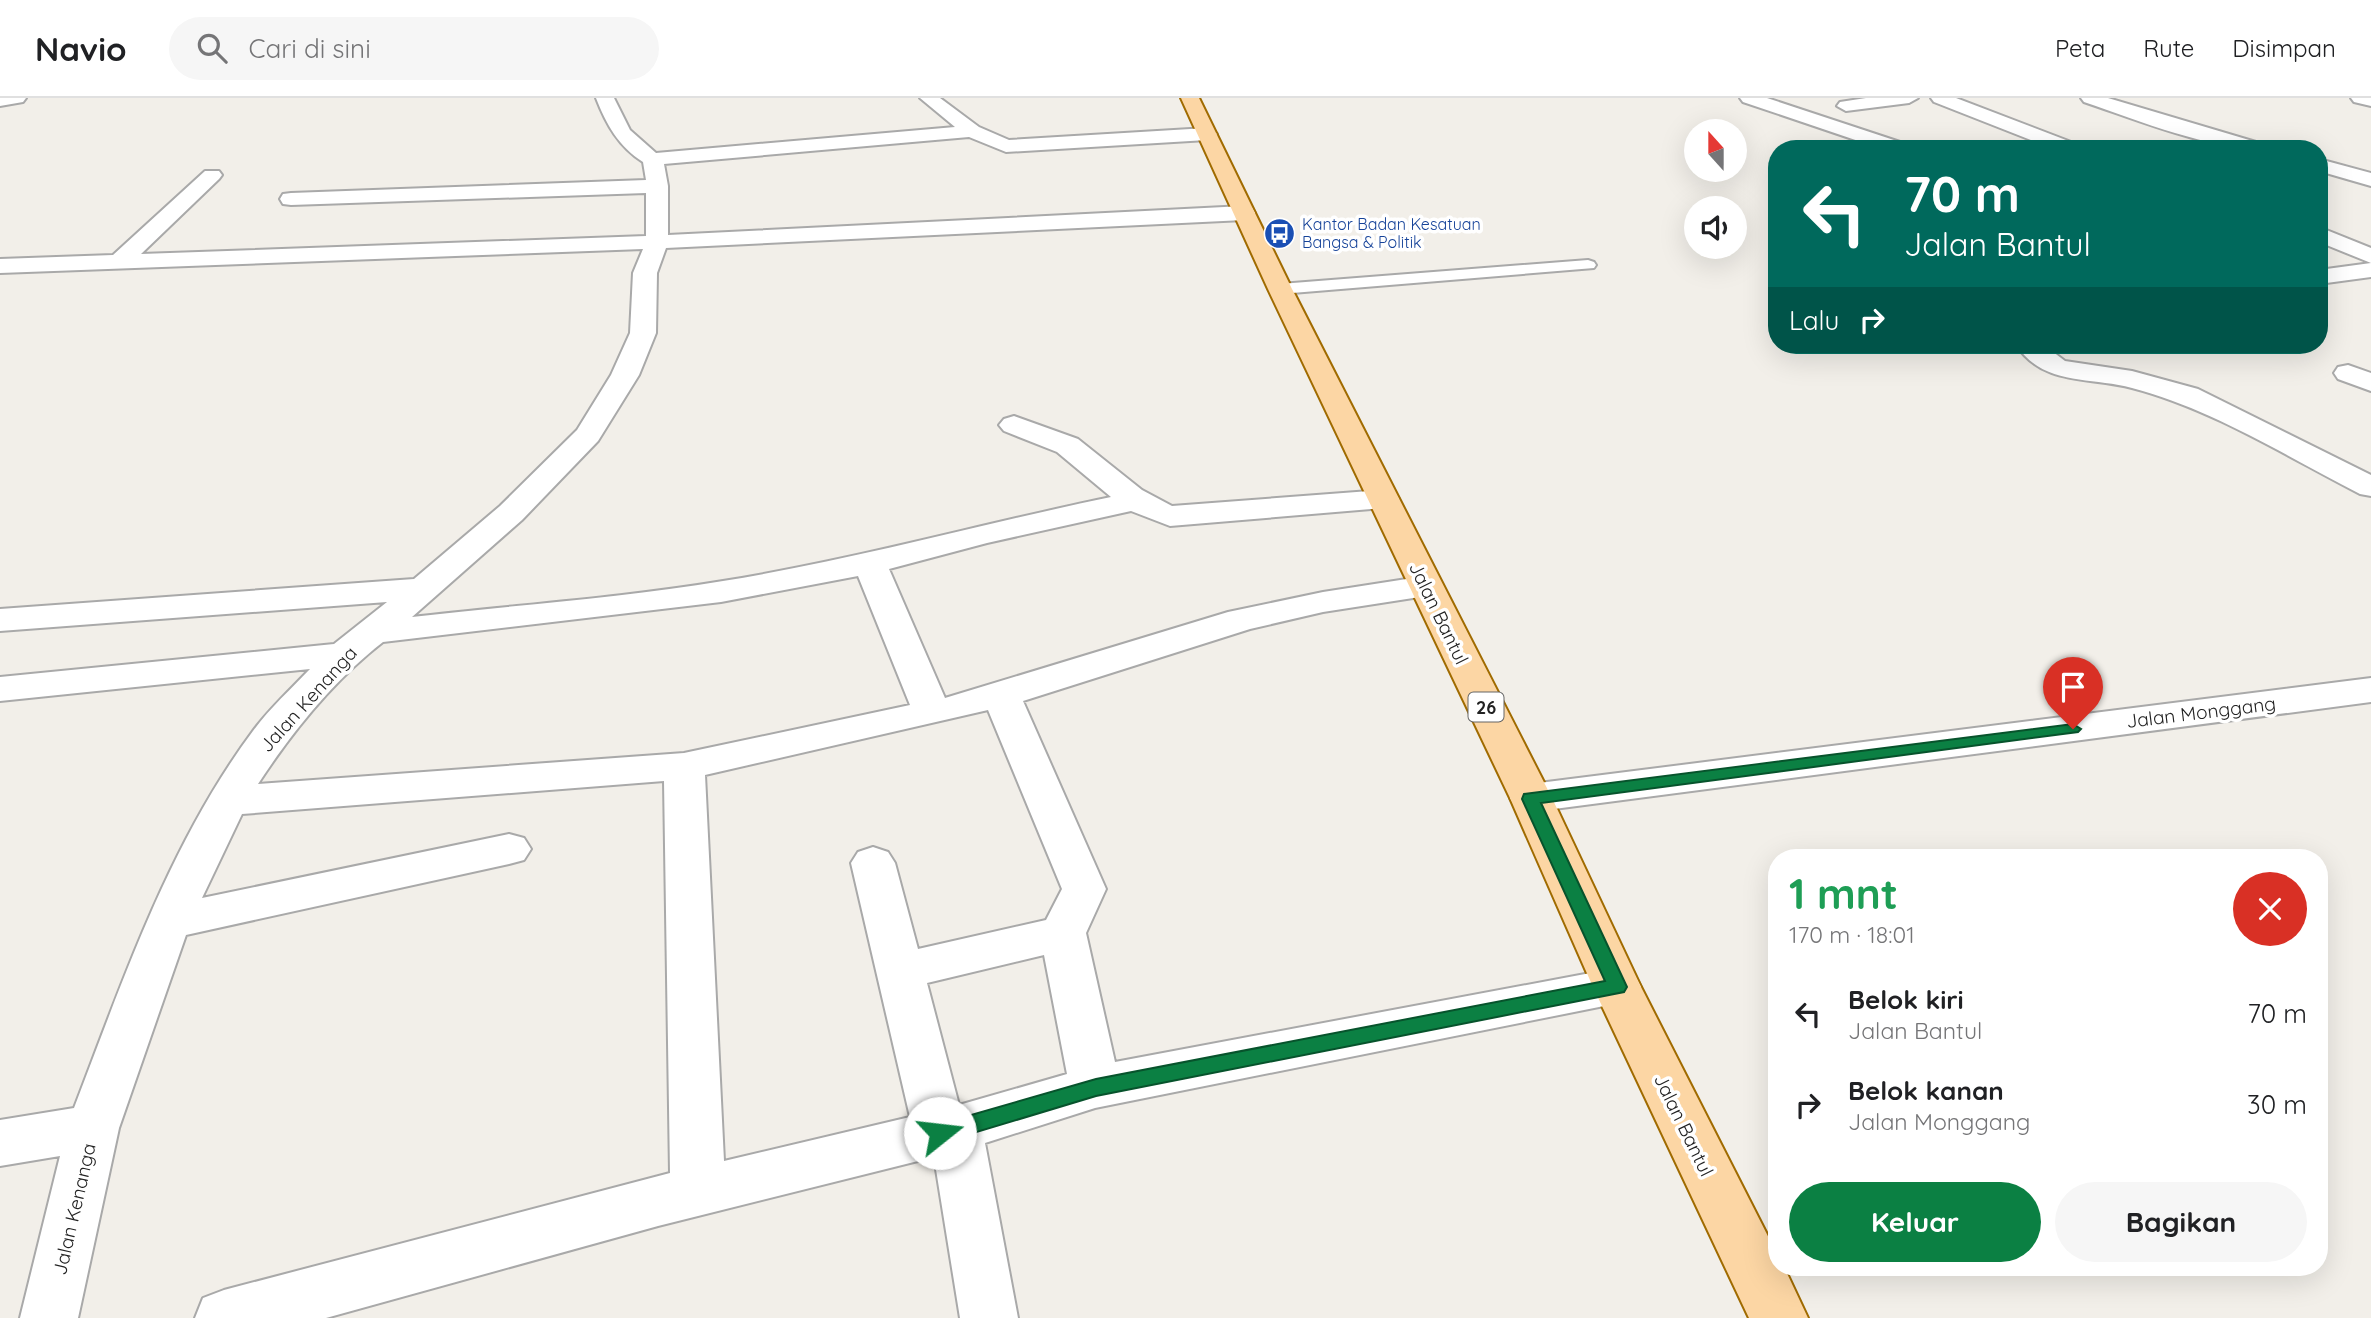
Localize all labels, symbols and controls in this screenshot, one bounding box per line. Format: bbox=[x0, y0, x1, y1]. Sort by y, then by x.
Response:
search box bbox=[169, 17, 659, 80]
text: Navio bbox=[35, 28, 127, 69]
icon: search bbox=[193, 29, 231, 67]
text: Cari di sini bbox=[249, 32, 371, 65]
text: Peta bbox=[2055, 33, 2105, 63]
text: Rute bbox=[2143, 33, 2194, 63]
text: Disimpan bbox=[2232, 33, 2336, 63]
north arrow bbox=[1684, 119, 1746, 182]
map controls bbox=[1684, 119, 1747, 259]
text: 70 m bbox=[1904, 163, 2020, 224]
icon: left bbox=[1789, 168, 1880, 259]
button: sound bbox=[1684, 196, 1747, 259]
place label: Kantor Badan Kesatuan Bangsa & Politik bbox=[1302, 214, 1481, 252]
bus stop icon: Kantor Badan Kesatuan Bangsa & Politik bbox=[1262, 216, 1296, 250]
text: Jalan Bantul bbox=[1904, 224, 2091, 264]
icon: right bbox=[1853, 301, 1891, 339]
text: Lalu bbox=[1789, 304, 1839, 337]
street label: Jalan Bantul bbox=[1404, 558, 1474, 668]
street label: Jalan Kenanga bbox=[254, 641, 362, 757]
pin bbox=[2043, 657, 2103, 729]
icon: arrive bbox=[2054, 668, 2092, 706]
street label: Jalan Monggang bbox=[2125, 691, 2277, 733]
road number: 26 bbox=[1468, 692, 1504, 722]
text: 1 mnt bbox=[1789, 867, 1898, 920]
button: close bbox=[2233, 872, 2307, 946]
text: 170 m · 18:01 bbox=[1789, 920, 1915, 949]
text: Belok kiri bbox=[1848, 983, 1964, 1016]
icon: left bbox=[1789, 995, 1827, 1033]
text: 70 m bbox=[2247, 997, 2307, 1030]
text: Jalan Bantul bbox=[1848, 1016, 1982, 1045]
street label: Jalan Bantul bbox=[1649, 1070, 1719, 1180]
text: Belok kanan bbox=[1848, 1074, 2004, 1107]
icon: right bbox=[1789, 1086, 1827, 1124]
text: 30 m bbox=[2247, 1088, 2307, 1121]
position arrow bbox=[903, 1096, 977, 1170]
text: Jalan Monggang bbox=[1848, 1107, 2030, 1136]
street label: Jalan Kenanga bbox=[47, 1141, 101, 1277]
button: Keluar bbox=[1789, 1182, 2041, 1262]
button: Bagikan bbox=[2055, 1182, 2307, 1262]

